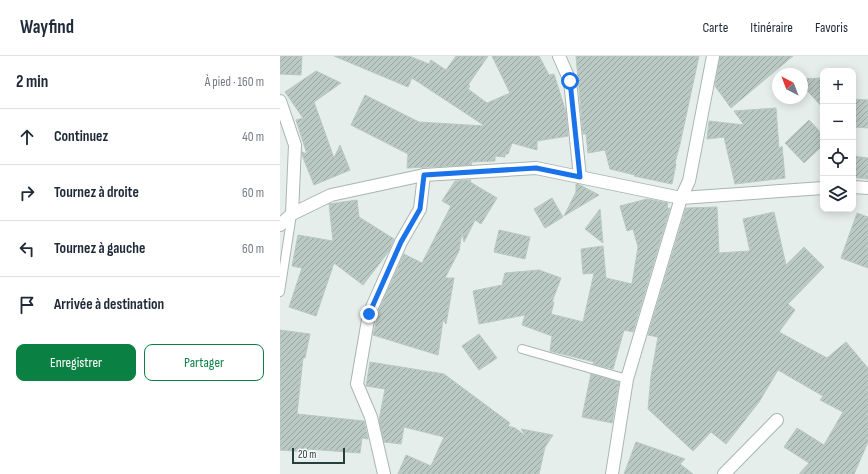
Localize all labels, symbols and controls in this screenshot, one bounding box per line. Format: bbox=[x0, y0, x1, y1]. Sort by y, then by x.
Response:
text: Wayfind bbox=[20, 16, 74, 39]
text: Carte bbox=[702, 19, 728, 36]
text: Itinéraire bbox=[750, 19, 793, 36]
text: Favoris bbox=[815, 19, 848, 36]
north arrow bbox=[772, 68, 808, 104]
map controls bbox=[820, 68, 856, 212]
button: + bbox=[820, 68, 856, 104]
text: 2 min bbox=[16, 72, 48, 92]
route start bbox=[561, 72, 579, 90]
text: À pied · 160 m bbox=[205, 74, 264, 90]
button: − bbox=[820, 104, 856, 140]
icon: ahead bbox=[16, 126, 38, 148]
text: Continuez bbox=[54, 127, 108, 146]
text: 40 m bbox=[242, 129, 264, 145]
button: locate bbox=[820, 140, 856, 176]
button: layers bbox=[820, 176, 856, 212]
icon: right bbox=[16, 182, 38, 204]
text: Tournez à droite bbox=[54, 183, 139, 202]
text: 60 m bbox=[242, 185, 264, 201]
icon: left bbox=[16, 238, 38, 260]
text: Tournez à gauche bbox=[54, 239, 145, 258]
text: 60 m bbox=[242, 241, 264, 257]
icon: arrive bbox=[16, 294, 38, 316]
text: Arrivée à destination bbox=[54, 295, 164, 314]
route end bbox=[360, 305, 378, 323]
button: Enregistrer bbox=[16, 344, 136, 381]
button: Partager bbox=[144, 344, 264, 381]
scale bar bbox=[292, 446, 345, 465]
text: 20 m bbox=[298, 448, 316, 461]

